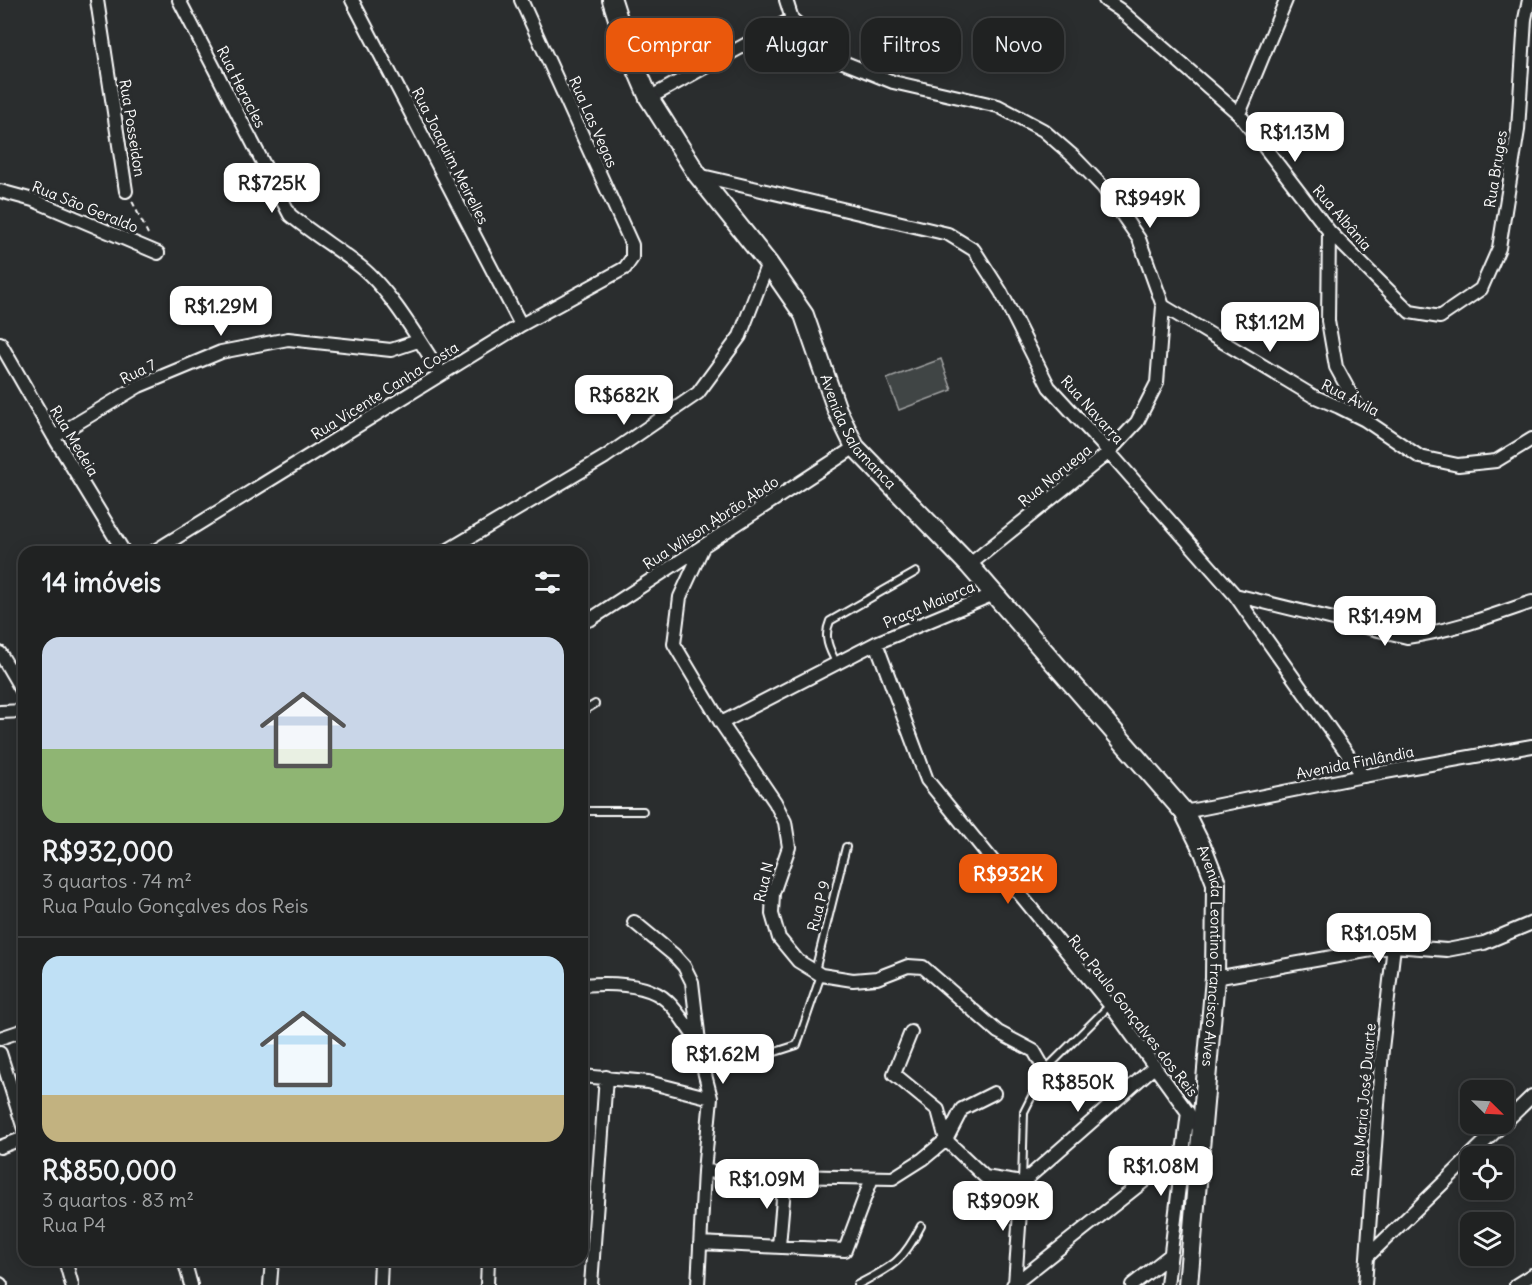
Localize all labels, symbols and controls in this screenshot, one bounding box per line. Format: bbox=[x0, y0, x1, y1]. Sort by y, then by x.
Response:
chip: Comprar bbox=[606, 18, 733, 72]
chip: Alugar bbox=[745, 18, 849, 72]
chip: Filtros bbox=[861, 18, 961, 72]
chip: Novo bbox=[973, 18, 1064, 72]
street label: Rua Heracles bbox=[213, 43, 270, 131]
street label: Rua Las Vegas bbox=[565, 73, 622, 171]
street label: Rua Posseidon bbox=[115, 78, 150, 178]
street label: Rua Joaquim Meirelles bbox=[408, 84, 493, 227]
pin: R$1.13M bbox=[1240, 112, 1350, 163]
text: R$1.13M bbox=[1260, 119, 1330, 144]
street label: Rua Bruges bbox=[1480, 129, 1511, 209]
pin: R$725K bbox=[223, 163, 321, 214]
text: R$725K bbox=[238, 170, 306, 195]
street label: Rua São Geraldo bbox=[29, 177, 141, 237]
pin: R$949K bbox=[1101, 178, 1199, 229]
street label: Rua Albânia bbox=[1309, 181, 1376, 255]
text: R$949K bbox=[1115, 185, 1185, 210]
pin: R$1.29M bbox=[166, 286, 276, 337]
text: R$1.29M bbox=[184, 293, 258, 318]
pin: R$1.12M bbox=[1215, 302, 1325, 353]
text: R$1.12M bbox=[1235, 309, 1305, 334]
street label: Rua Vicente Canha Costa bbox=[308, 337, 462, 444]
street label: Rua 7 bbox=[117, 355, 159, 388]
street label: Avenida Salamanca bbox=[816, 372, 901, 493]
street label: Rua Navarra bbox=[1057, 372, 1128, 448]
pin: R$682K bbox=[575, 375, 673, 426]
street label: Rua Ávila bbox=[1318, 375, 1383, 420]
text: R$682K bbox=[589, 382, 659, 407]
street label: Rua Medeia bbox=[46, 402, 103, 480]
street label: Rua Noruega bbox=[1014, 440, 1095, 511]
street label: Rua Wilson Abrão Abdo bbox=[639, 472, 782, 573]
text: 14 imóveis bbox=[42, 566, 161, 599]
icon: filters bbox=[531, 566, 564, 599]
street label: Praça Maiorca bbox=[880, 577, 978, 632]
pin: R$1.49M bbox=[1330, 596, 1440, 647]
text: R$1.49M bbox=[1348, 603, 1422, 628]
icon: home bbox=[249, 676, 357, 784]
street label: Avenida Finlândia bbox=[1294, 742, 1416, 783]
text: R$932,000 bbox=[42, 835, 174, 868]
street label: Avenida Leontino Francisco Alves bbox=[1193, 842, 1226, 1067]
pin: R$932K bbox=[959, 854, 1057, 905]
street label: Rua N bbox=[750, 860, 777, 904]
text: R$932K bbox=[973, 861, 1043, 886]
text: 3 quartos · 74 m² bbox=[42, 868, 192, 893]
street label: Rua P 9 bbox=[803, 879, 834, 933]
text: Rua Paulo Gonçalves dos Reis bbox=[42, 893, 308, 918]
pin: R$1.05M bbox=[1324, 913, 1434, 964]
text: R$1.05M bbox=[1341, 920, 1417, 945]
street label: Rua Paulo Gonçalves dos Reis bbox=[1064, 931, 1202, 1100]
icon: home bbox=[249, 995, 357, 1103]
street label: Rua Maria José Duarte bbox=[1347, 1022, 1380, 1178]
pin: R$1.62M bbox=[668, 1034, 778, 1085]
text: R$1.62M bbox=[686, 1041, 760, 1066]
pin: R$850K bbox=[1029, 1062, 1127, 1113]
text: R$850K bbox=[1042, 1069, 1114, 1094]
north arrow bbox=[1460, 1080, 1514, 1134]
map controls bbox=[1460, 1080, 1514, 1266]
pin: R$1.08M bbox=[1106, 1146, 1216, 1197]
button: locate bbox=[1460, 1146, 1514, 1200]
text: R$1.08M bbox=[1123, 1153, 1199, 1178]
text: R$850,000 bbox=[42, 1154, 177, 1187]
pin: R$1.09M bbox=[712, 1159, 822, 1210]
text: R$1.09M bbox=[729, 1166, 805, 1191]
pin: R$909K bbox=[954, 1181, 1052, 1232]
text: 3 quartos · 83 m² bbox=[42, 1187, 194, 1212]
text: R$909K bbox=[967, 1188, 1039, 1213]
text: Rua P4 bbox=[42, 1212, 106, 1237]
button: layers bbox=[1460, 1212, 1514, 1266]

